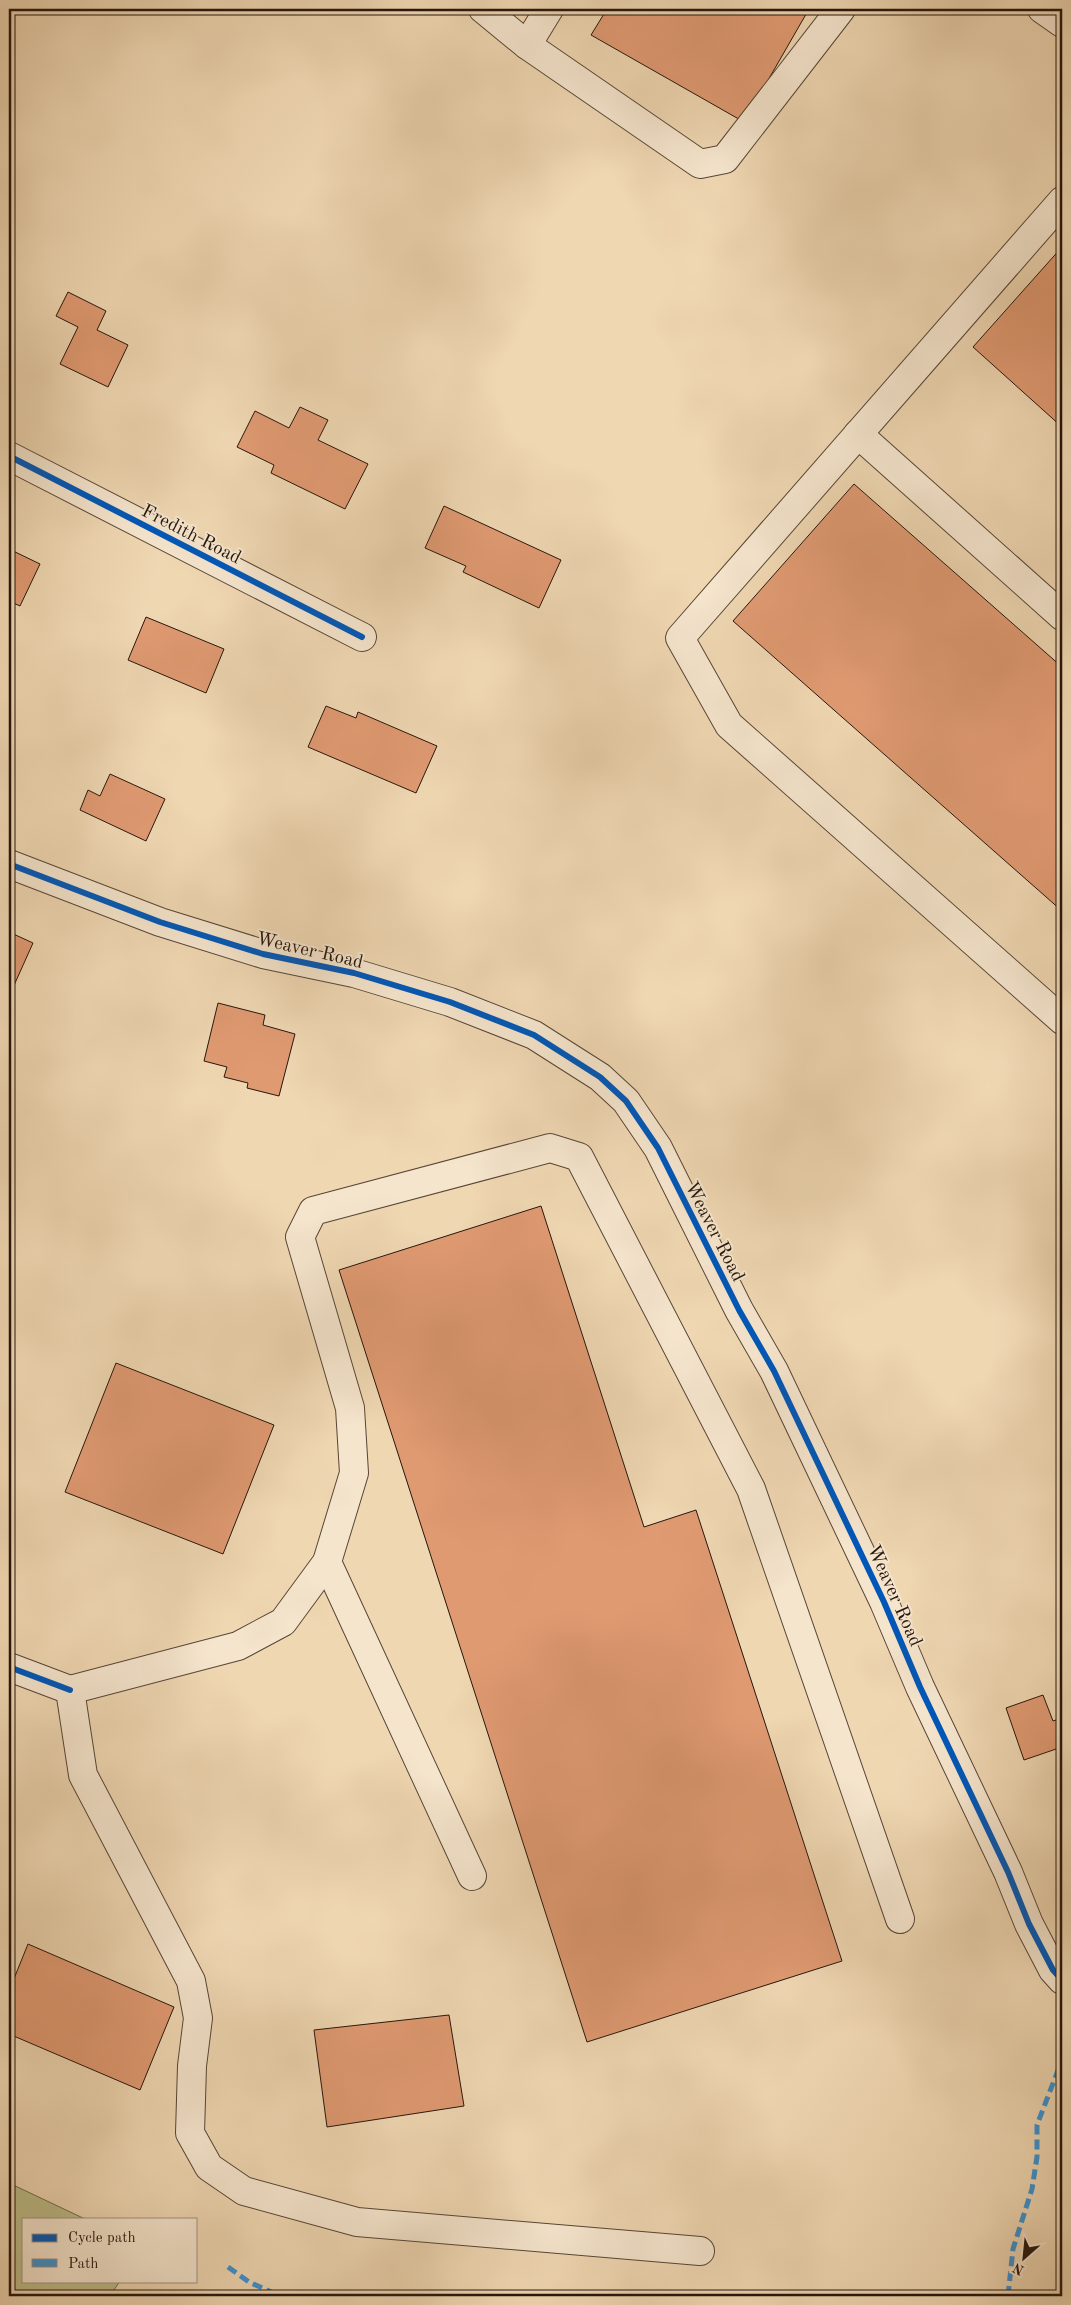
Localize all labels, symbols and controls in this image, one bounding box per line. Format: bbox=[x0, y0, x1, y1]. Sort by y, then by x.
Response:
street label: Fredith Road bbox=[138, 502, 244, 568]
street label: Weaver Road bbox=[254, 930, 365, 973]
street label: Weaver Road bbox=[680, 1179, 747, 1285]
street label: Weaver Road bbox=[863, 1542, 925, 1650]
legend bbox=[22, 2218, 198, 2282]
text: Cycle path bbox=[68, 2231, 136, 2246]
north arrow bbox=[998, 2232, 1048, 2282]
text: Path bbox=[68, 2257, 98, 2272]
text: N bbox=[1010, 2260, 1026, 2277]

